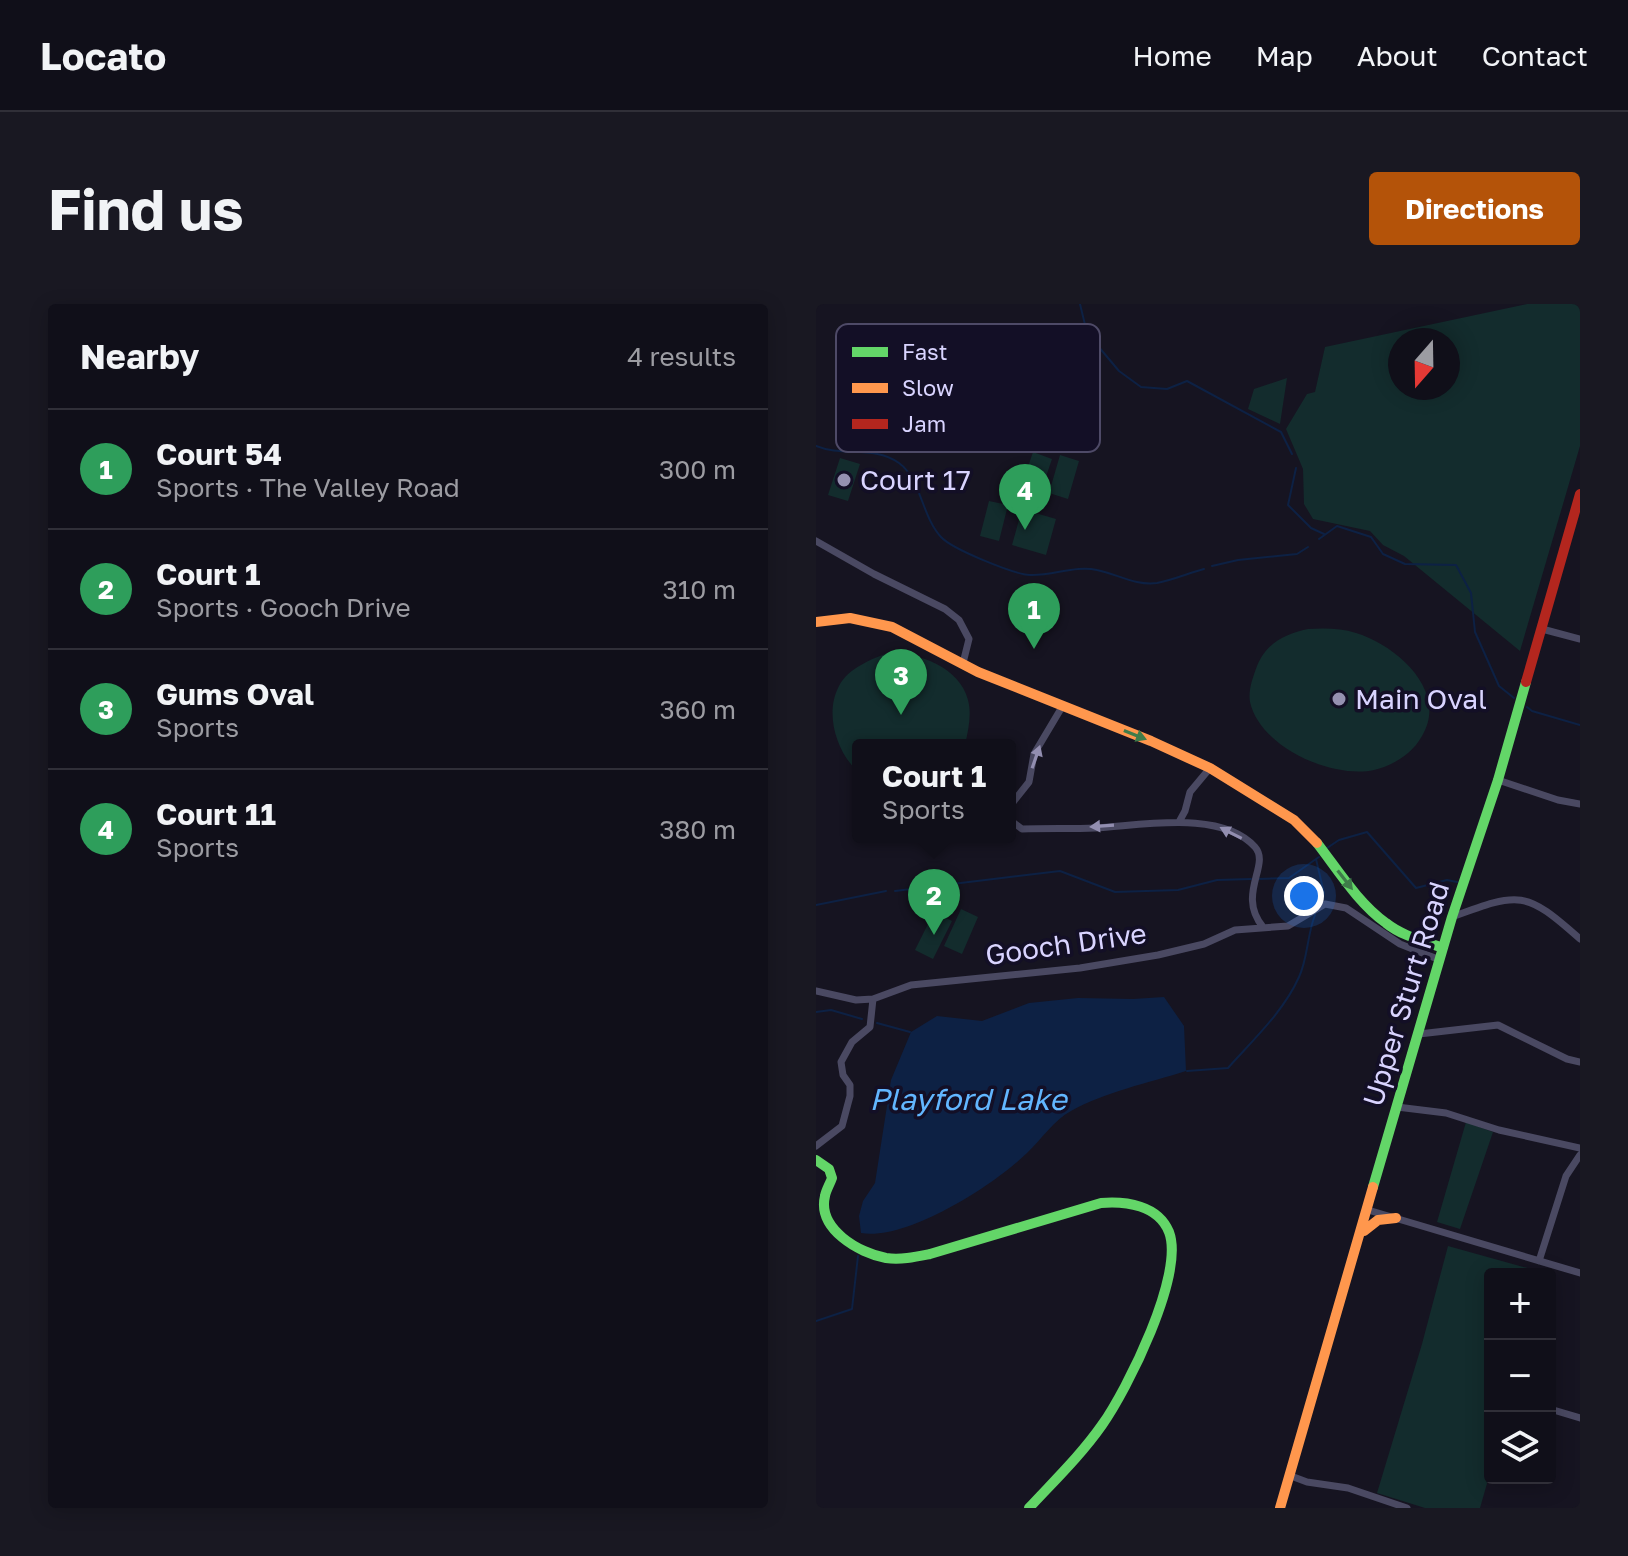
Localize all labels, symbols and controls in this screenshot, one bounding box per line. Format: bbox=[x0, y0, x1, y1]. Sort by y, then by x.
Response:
text: Locato bbox=[40, 33, 166, 78]
text: Home bbox=[1133, 39, 1212, 72]
text: Map bbox=[1256, 39, 1313, 72]
text: About bbox=[1357, 39, 1438, 72]
text: Contact bbox=[1482, 39, 1588, 72]
button: Directions bbox=[1369, 172, 1580, 245]
text: Find us bbox=[48, 175, 244, 242]
legend bbox=[836, 324, 1100, 452]
north arrow bbox=[1388, 328, 1460, 400]
text: Nearby bbox=[80, 336, 200, 376]
text: Fast bbox=[902, 338, 948, 365]
text: 4 results bbox=[627, 341, 736, 372]
text: Slow bbox=[902, 374, 954, 401]
text: Jam bbox=[902, 410, 946, 437]
text: Court 54 bbox=[156, 436, 282, 472]
text: 1 bbox=[99, 454, 113, 485]
text: 300 m bbox=[659, 454, 736, 485]
place label: Court 17 bbox=[860, 463, 971, 496]
pin: 4 bbox=[999, 464, 1051, 530]
marker: Court 17 bbox=[835, 471, 853, 489]
text: Sports · The Valley Road bbox=[156, 472, 460, 503]
text: Court 1 bbox=[156, 556, 260, 592]
text: 2 bbox=[98, 574, 114, 605]
text: 310 m bbox=[663, 574, 736, 605]
pin: 1 bbox=[1008, 583, 1060, 649]
text: Sports · Gooch Drive bbox=[156, 592, 411, 623]
pin: 3 bbox=[875, 649, 927, 715]
text: Gums Oval bbox=[156, 676, 314, 712]
place label: Main Oval bbox=[1355, 682, 1487, 715]
marker: Main Oval bbox=[1330, 690, 1348, 708]
text: 3 bbox=[98, 694, 114, 725]
text: 360 m bbox=[659, 694, 736, 725]
text: Sports bbox=[156, 712, 239, 743]
one-way arrow bbox=[1123, 728, 1147, 741]
popup bbox=[852, 739, 1016, 843]
one-way arrow bbox=[1030, 745, 1042, 769]
text: Court 1 bbox=[882, 758, 986, 794]
text: Sports bbox=[882, 794, 965, 825]
text: Court 11 bbox=[156, 796, 276, 832]
text: 4 bbox=[98, 814, 114, 845]
text: 380 m bbox=[659, 814, 736, 845]
one-way arrow bbox=[1089, 820, 1114, 833]
one-way arrow bbox=[1219, 826, 1242, 840]
text: Sports bbox=[156, 832, 239, 863]
pin: 2 bbox=[908, 869, 960, 935]
one-way arrow bbox=[1337, 869, 1354, 890]
your location bbox=[1284, 876, 1324, 916]
street label: Upper Sturt Road bbox=[1356, 878, 1455, 1110]
street label: Gooch Drive bbox=[983, 916, 1149, 971]
water label: Playford Lake bbox=[869, 1081, 1069, 1117]
map controls bbox=[1484, 1268, 1556, 1484]
button: + bbox=[1484, 1268, 1556, 1340]
button: − bbox=[1484, 1340, 1556, 1412]
button: layers bbox=[1484, 1412, 1556, 1484]

